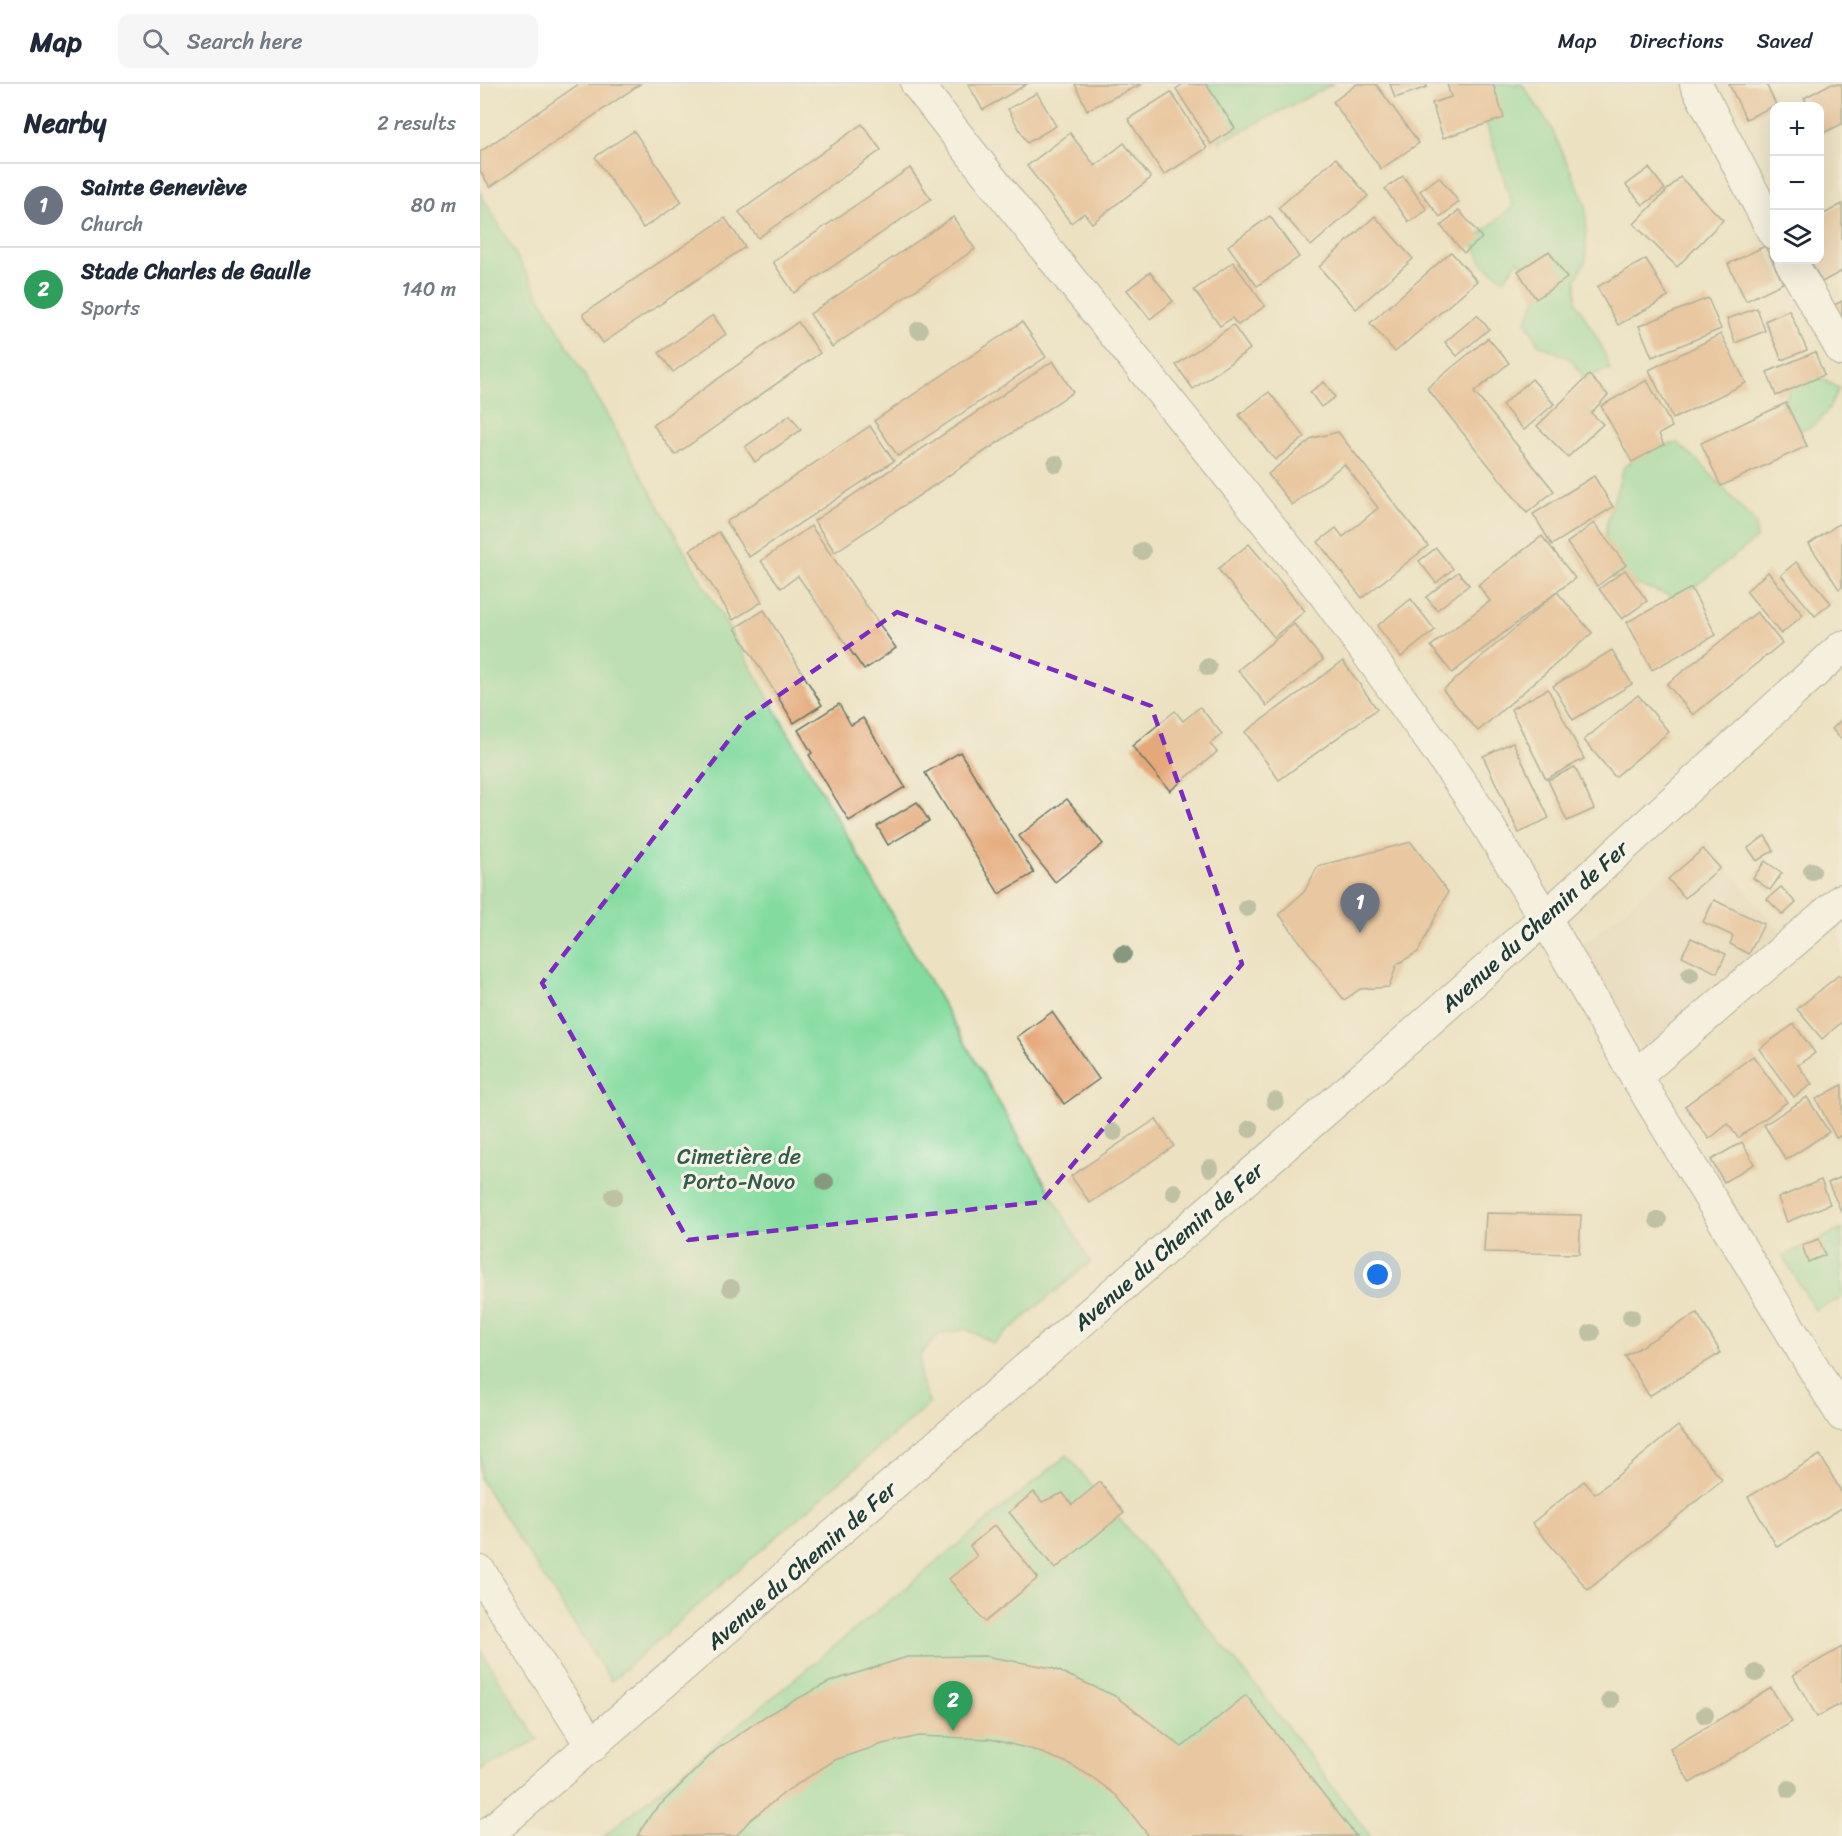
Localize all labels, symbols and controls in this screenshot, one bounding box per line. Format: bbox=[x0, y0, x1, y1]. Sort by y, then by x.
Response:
search box bbox=[118, 14, 538, 68]
text: Map bbox=[30, 17, 82, 66]
text: Search here bbox=[187, 22, 303, 61]
text: Map bbox=[1558, 22, 1596, 60]
text: Directions bbox=[1629, 22, 1724, 60]
text: Saved bbox=[1757, 22, 1812, 60]
icon: search bbox=[139, 25, 172, 58]
text: Nearby bbox=[24, 100, 106, 146]
map controls bbox=[1770, 102, 1824, 264]
button: + bbox=[1770, 102, 1824, 156]
text: 2 results bbox=[377, 106, 456, 141]
button: − bbox=[1770, 156, 1824, 210]
text: Sainte Geneviève bbox=[81, 168, 247, 207]
text: 1 bbox=[39, 188, 48, 223]
text: 80 m bbox=[411, 188, 456, 223]
text: Church bbox=[81, 207, 143, 242]
button: layers bbox=[1770, 210, 1824, 264]
text: Stade Charles de Gaulle bbox=[81, 252, 311, 291]
text: 2 bbox=[38, 272, 49, 307]
text: 140 m bbox=[402, 272, 456, 307]
text: Sports bbox=[81, 291, 140, 326]
street label: Avenue du Chemin de Fer bbox=[1430, 829, 1639, 1023]
pin: 1 bbox=[1340, 884, 1380, 933]
park label: Cimetière de Porto-Novo bbox=[677, 1137, 801, 1201]
street label: Avenue du Chemin de Fer bbox=[1063, 1151, 1274, 1342]
your location bbox=[1363, 1260, 1392, 1289]
street label: Avenue du Chemin de Fer bbox=[696, 1470, 907, 1661]
pin: 2 bbox=[934, 1682, 972, 1731]

